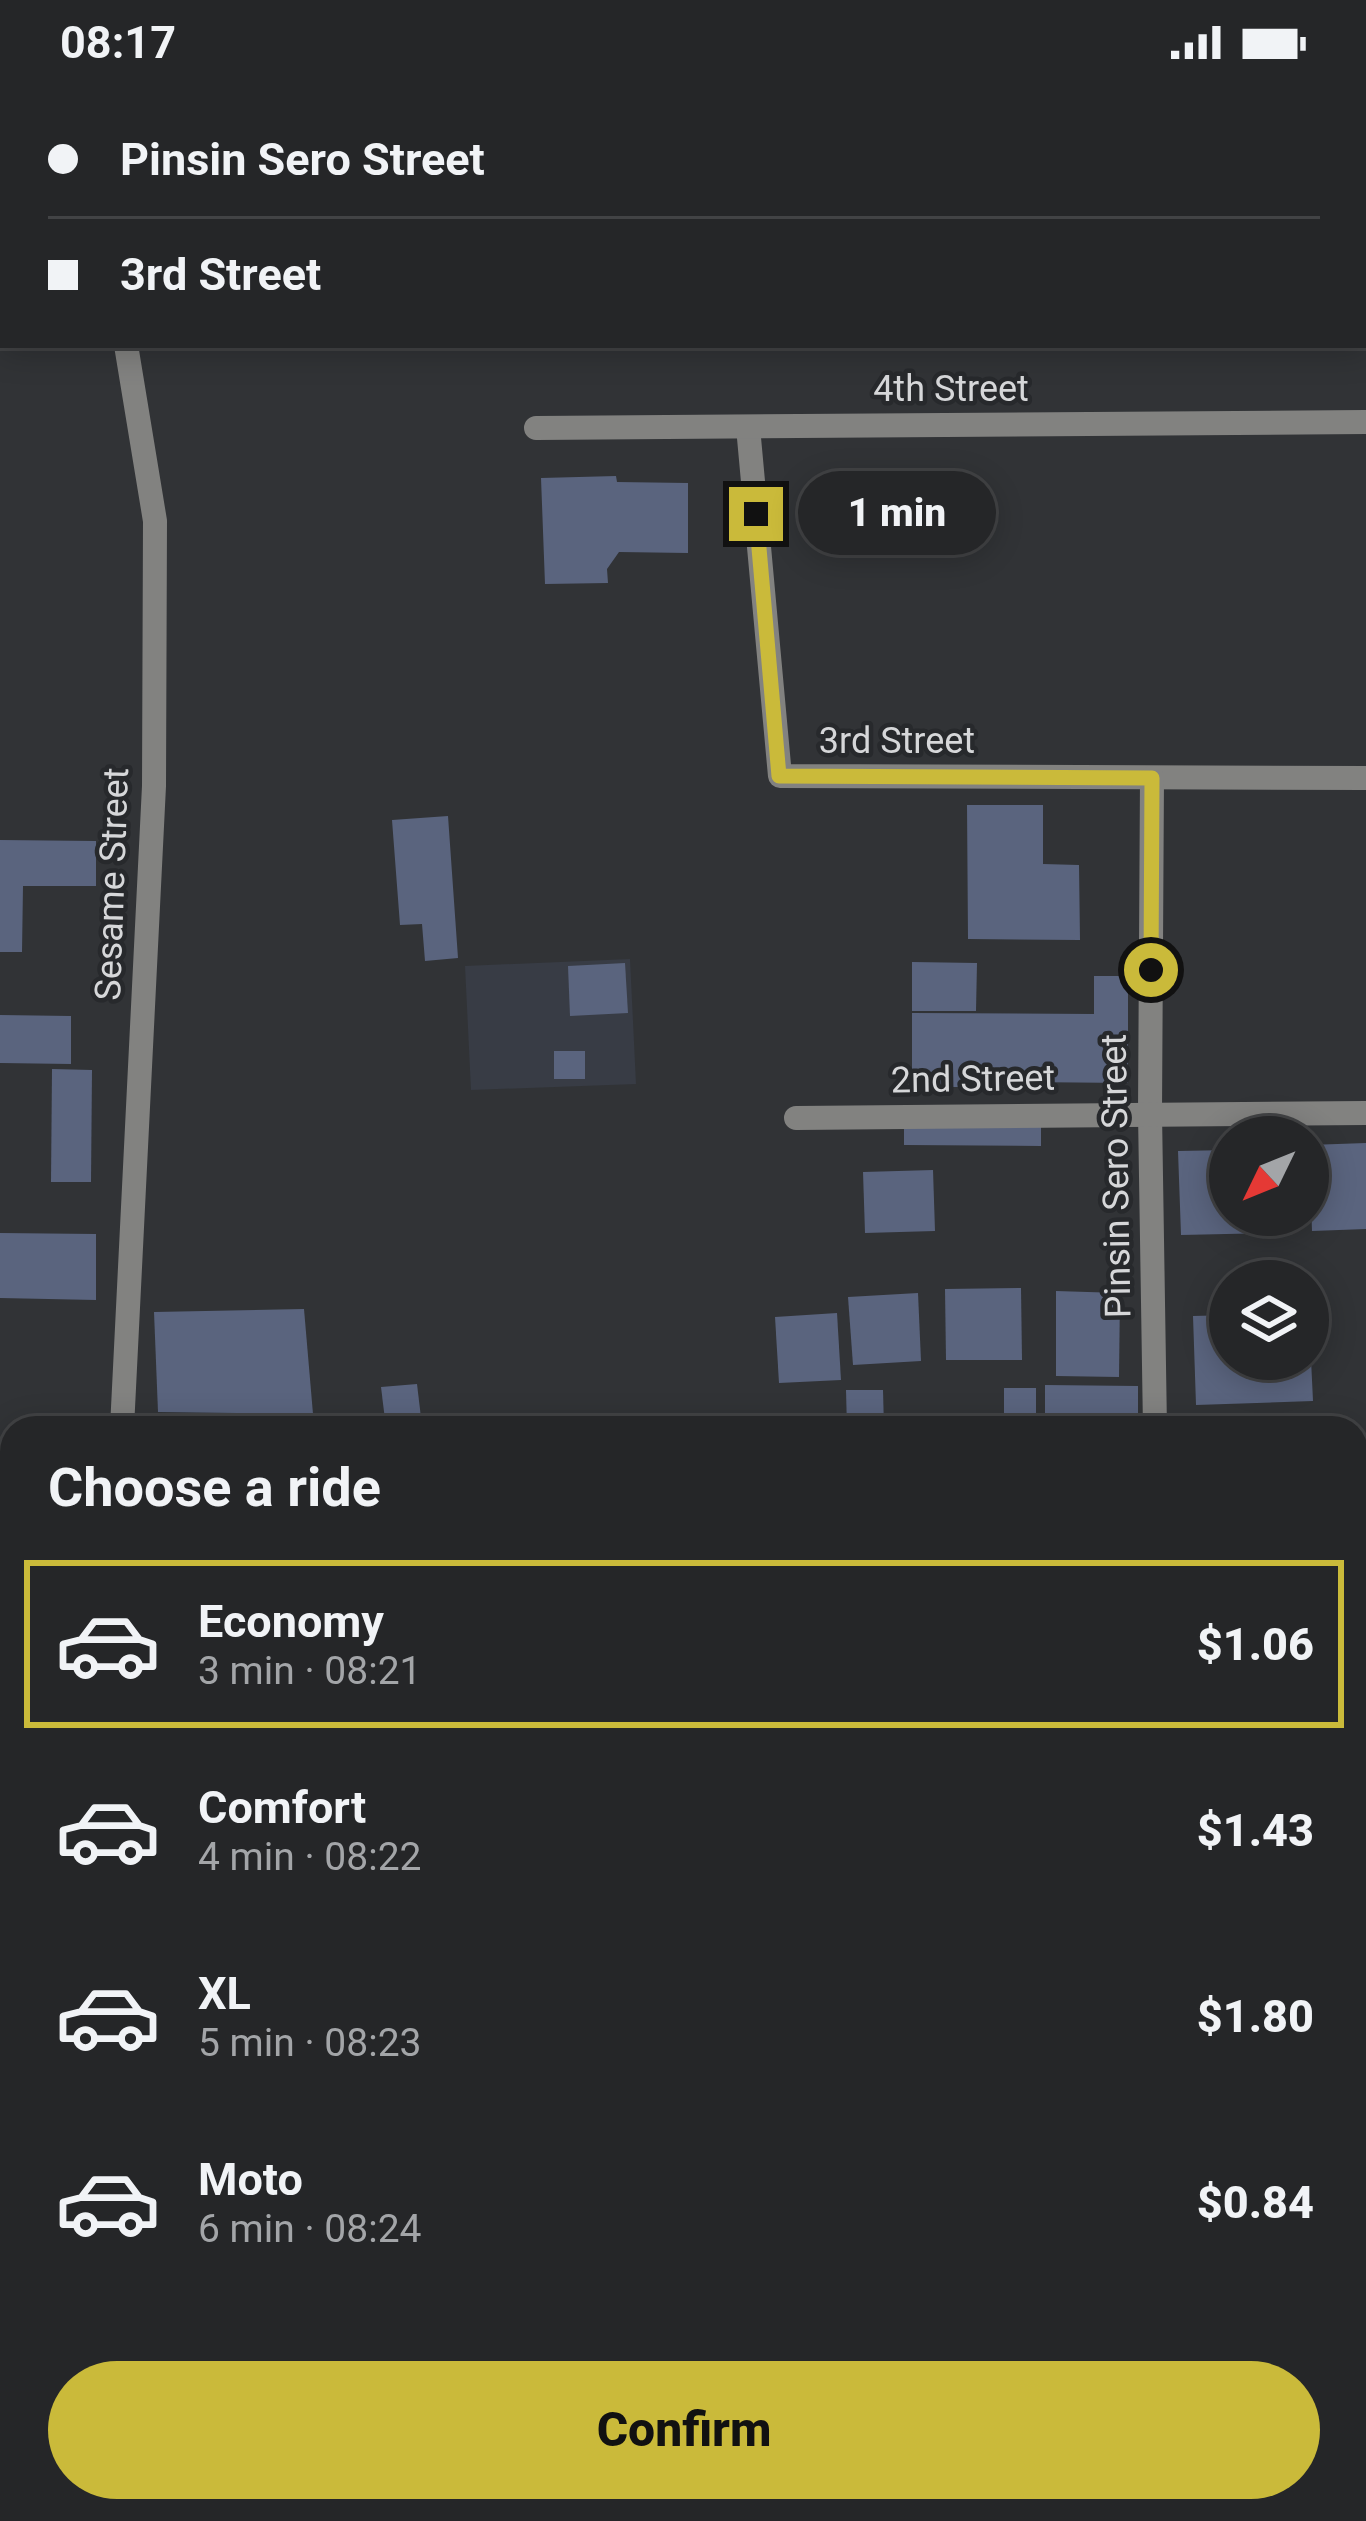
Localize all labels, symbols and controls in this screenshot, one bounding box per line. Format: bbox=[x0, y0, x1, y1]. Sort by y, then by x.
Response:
text: 08:17 bbox=[60, 16, 176, 69]
text: Pinsin Sero Street bbox=[120, 133, 485, 186]
text: 3rd Street bbox=[120, 248, 321, 301]
street label: 4th Street bbox=[873, 368, 1029, 410]
callout: 1 min bbox=[798, 472, 996, 556]
route end bbox=[729, 487, 783, 541]
text: 1 min bbox=[848, 490, 946, 536]
street label: 3rd Street bbox=[819, 720, 975, 762]
street label: Sesame Street bbox=[87, 767, 137, 1001]
route start bbox=[1124, 943, 1178, 997]
street label: Pinsin Sero Street bbox=[1093, 1034, 1139, 1318]
street label: 2nd Street bbox=[890, 1057, 1056, 1101]
north arrow bbox=[1209, 1116, 1329, 1236]
map controls bbox=[1209, 1116, 1329, 1380]
button: layers bbox=[1209, 1260, 1329, 1380]
text: Choose a ride bbox=[48, 1456, 381, 1519]
icon: car bbox=[54, 1590, 162, 1698]
text: Economy bbox=[198, 1595, 384, 1648]
text: $1.06 bbox=[1197, 1618, 1314, 1671]
text: 3 min · 08:21 bbox=[198, 1648, 421, 1694]
icon: car bbox=[54, 1776, 162, 1884]
text: Comfort bbox=[198, 1781, 366, 1834]
text: $1.43 bbox=[1197, 1804, 1314, 1857]
text: 4 min · 08:22 bbox=[198, 1834, 421, 1880]
icon: car bbox=[54, 1962, 162, 2070]
text: XL bbox=[198, 1967, 251, 2020]
text: $1.80 bbox=[1197, 1990, 1314, 2043]
text: 5 min · 08:23 bbox=[198, 2020, 421, 2066]
icon: car bbox=[54, 2148, 162, 2256]
text: Moto bbox=[198, 2153, 303, 2206]
text: $0.84 bbox=[1197, 2176, 1314, 2229]
text: 6 min · 08:24 bbox=[198, 2206, 421, 2252]
button: Confirm bbox=[48, 2361, 1320, 2499]

